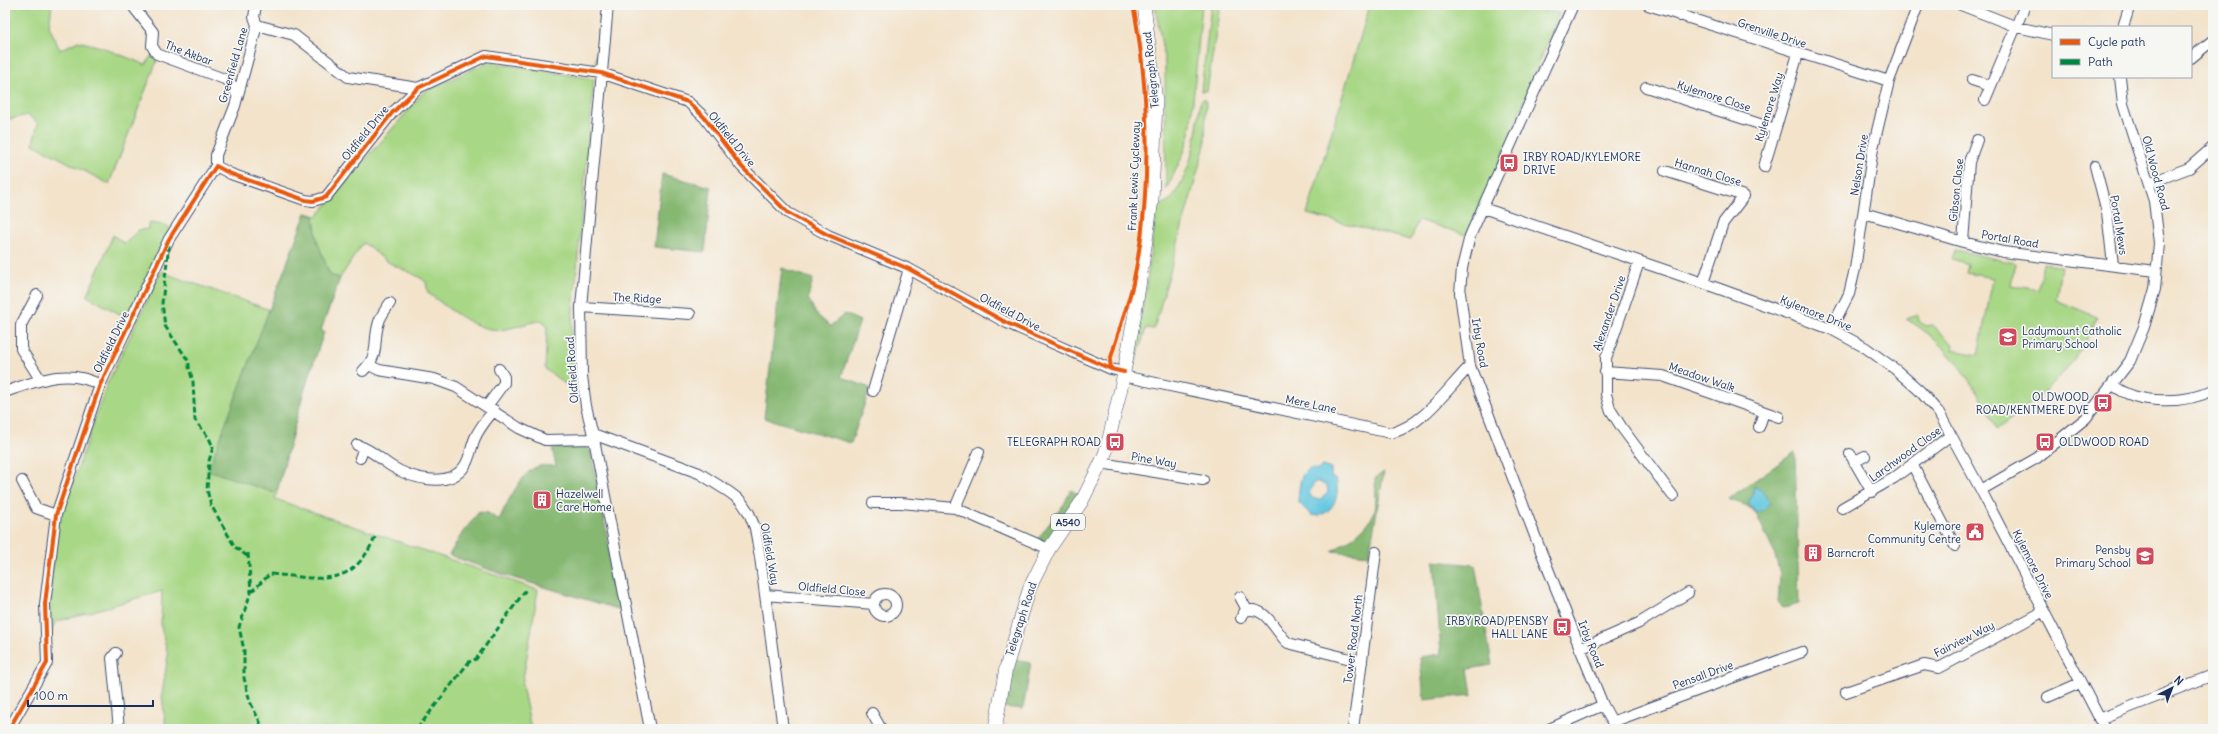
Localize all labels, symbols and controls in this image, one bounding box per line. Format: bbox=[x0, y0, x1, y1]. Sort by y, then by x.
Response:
street label: Grenville Drive bbox=[1736, 15, 1808, 51]
street label: Greenfield Lane bbox=[215, 25, 251, 105]
legend bbox=[2052, 26, 2192, 78]
street label: Telegraph Road bbox=[1140, 30, 1162, 109]
text: Cycle path bbox=[2088, 34, 2145, 49]
street label: The Akbar bbox=[163, 37, 215, 69]
text: Path bbox=[2088, 54, 2113, 69]
street label: Kylemore Way bbox=[1752, 71, 1786, 143]
street label: Kylemore Close bbox=[1675, 77, 1753, 115]
street label: Oldfield Drive bbox=[338, 103, 392, 163]
street label: Oldfield Drive bbox=[705, 109, 759, 169]
street label: Frank Lewis Cycleway bbox=[1125, 121, 1143, 231]
street label: Nelson Drive bbox=[1847, 133, 1871, 197]
street label: Old Wood Road bbox=[2139, 134, 2173, 212]
place label: IRBY ROAD/KYLEMORE DRIVE bbox=[1523, 150, 1641, 177]
bus stop icon: IRBY ROAD/KYLEMORE DRIVE bbox=[1498, 152, 1520, 174]
street label: Hannah Close bbox=[1673, 155, 1743, 189]
street label: Gibson Close bbox=[1946, 158, 1966, 222]
street label: Portal Mews bbox=[2107, 194, 2131, 256]
street label: Portal Road bbox=[1980, 227, 2040, 251]
street label: Alexander Drive bbox=[1590, 273, 1628, 353]
street label: The Ridge bbox=[612, 290, 662, 306]
street label: Oldfield Drive bbox=[977, 290, 1043, 334]
street label: Kylemore Drive bbox=[1778, 292, 1854, 334]
street label: Oldfield Drive bbox=[90, 309, 132, 375]
street label: Irby Road bbox=[1469, 317, 1491, 369]
place label: Ladymount Catholic Primary School bbox=[2022, 324, 2122, 351]
school or university icon: Ladymount Catholic Primary School bbox=[1997, 326, 2019, 348]
street label: Oldfield Road bbox=[563, 336, 581, 404]
street label: Meadow Walk bbox=[1667, 359, 1737, 395]
place label: OLDWOOD ROAD/KENTMERE DVE bbox=[1976, 390, 2089, 417]
street label: Mere Lane bbox=[1284, 392, 1338, 416]
bus stop icon: OLDWOOD ROAD/KENTMERE DVE bbox=[2092, 392, 2114, 414]
street label: Larchwood Close bbox=[1866, 423, 1944, 485]
bus stop icon: TELEGRAPH ROAD bbox=[1104, 431, 1126, 453]
bus stop icon: OLDWOOD ROAD bbox=[2034, 431, 2056, 453]
place label: TELEGRAPH ROAD bbox=[1007, 435, 1101, 449]
place label: OLDWOOD ROAD bbox=[2059, 435, 2149, 449]
street label: Pine Way bbox=[1130, 449, 1178, 471]
place label: Hazelwell Care Home bbox=[556, 487, 612, 514]
building icon: Hazelwell Care Home bbox=[531, 489, 553, 511]
road number: A540 bbox=[1051, 514, 1085, 530]
place label: Kylemore Community Centre bbox=[1868, 519, 1961, 546]
public building icon: Kylemore Community Centre bbox=[1964, 521, 1986, 543]
street label: Oldfield Way bbox=[758, 522, 782, 586]
street label: Kylemore Drive bbox=[2010, 527, 2056, 601]
building icon: Barncroft bbox=[1802, 542, 1824, 564]
place label: Pensby Primary School bbox=[2055, 543, 2131, 570]
school or university icon: Pensby Primary School bbox=[2134, 545, 2156, 567]
place label: Barncroft bbox=[1827, 546, 1875, 560]
street label: Oldfield Close bbox=[798, 579, 866, 599]
street label: Telegraph Road bbox=[1002, 580, 1040, 658]
street label: Tower Road North bbox=[1341, 594, 1365, 684]
place label: IRBY ROAD/PENSBY HALL LANE bbox=[1446, 614, 1548, 641]
bus stop icon: IRBY ROAD/PENSBY HALL LANE bbox=[1551, 616, 1573, 638]
street label: Irby Road bbox=[1575, 618, 1607, 670]
street label: Fairview Way bbox=[1931, 618, 1997, 660]
street label: Pensall Drive bbox=[1671, 658, 1735, 692]
north arrow bbox=[2152, 668, 2192, 708]
text: N bbox=[2171, 673, 2186, 688]
scale bar bbox=[28, 682, 153, 708]
text: 100 m bbox=[34, 688, 68, 703]

